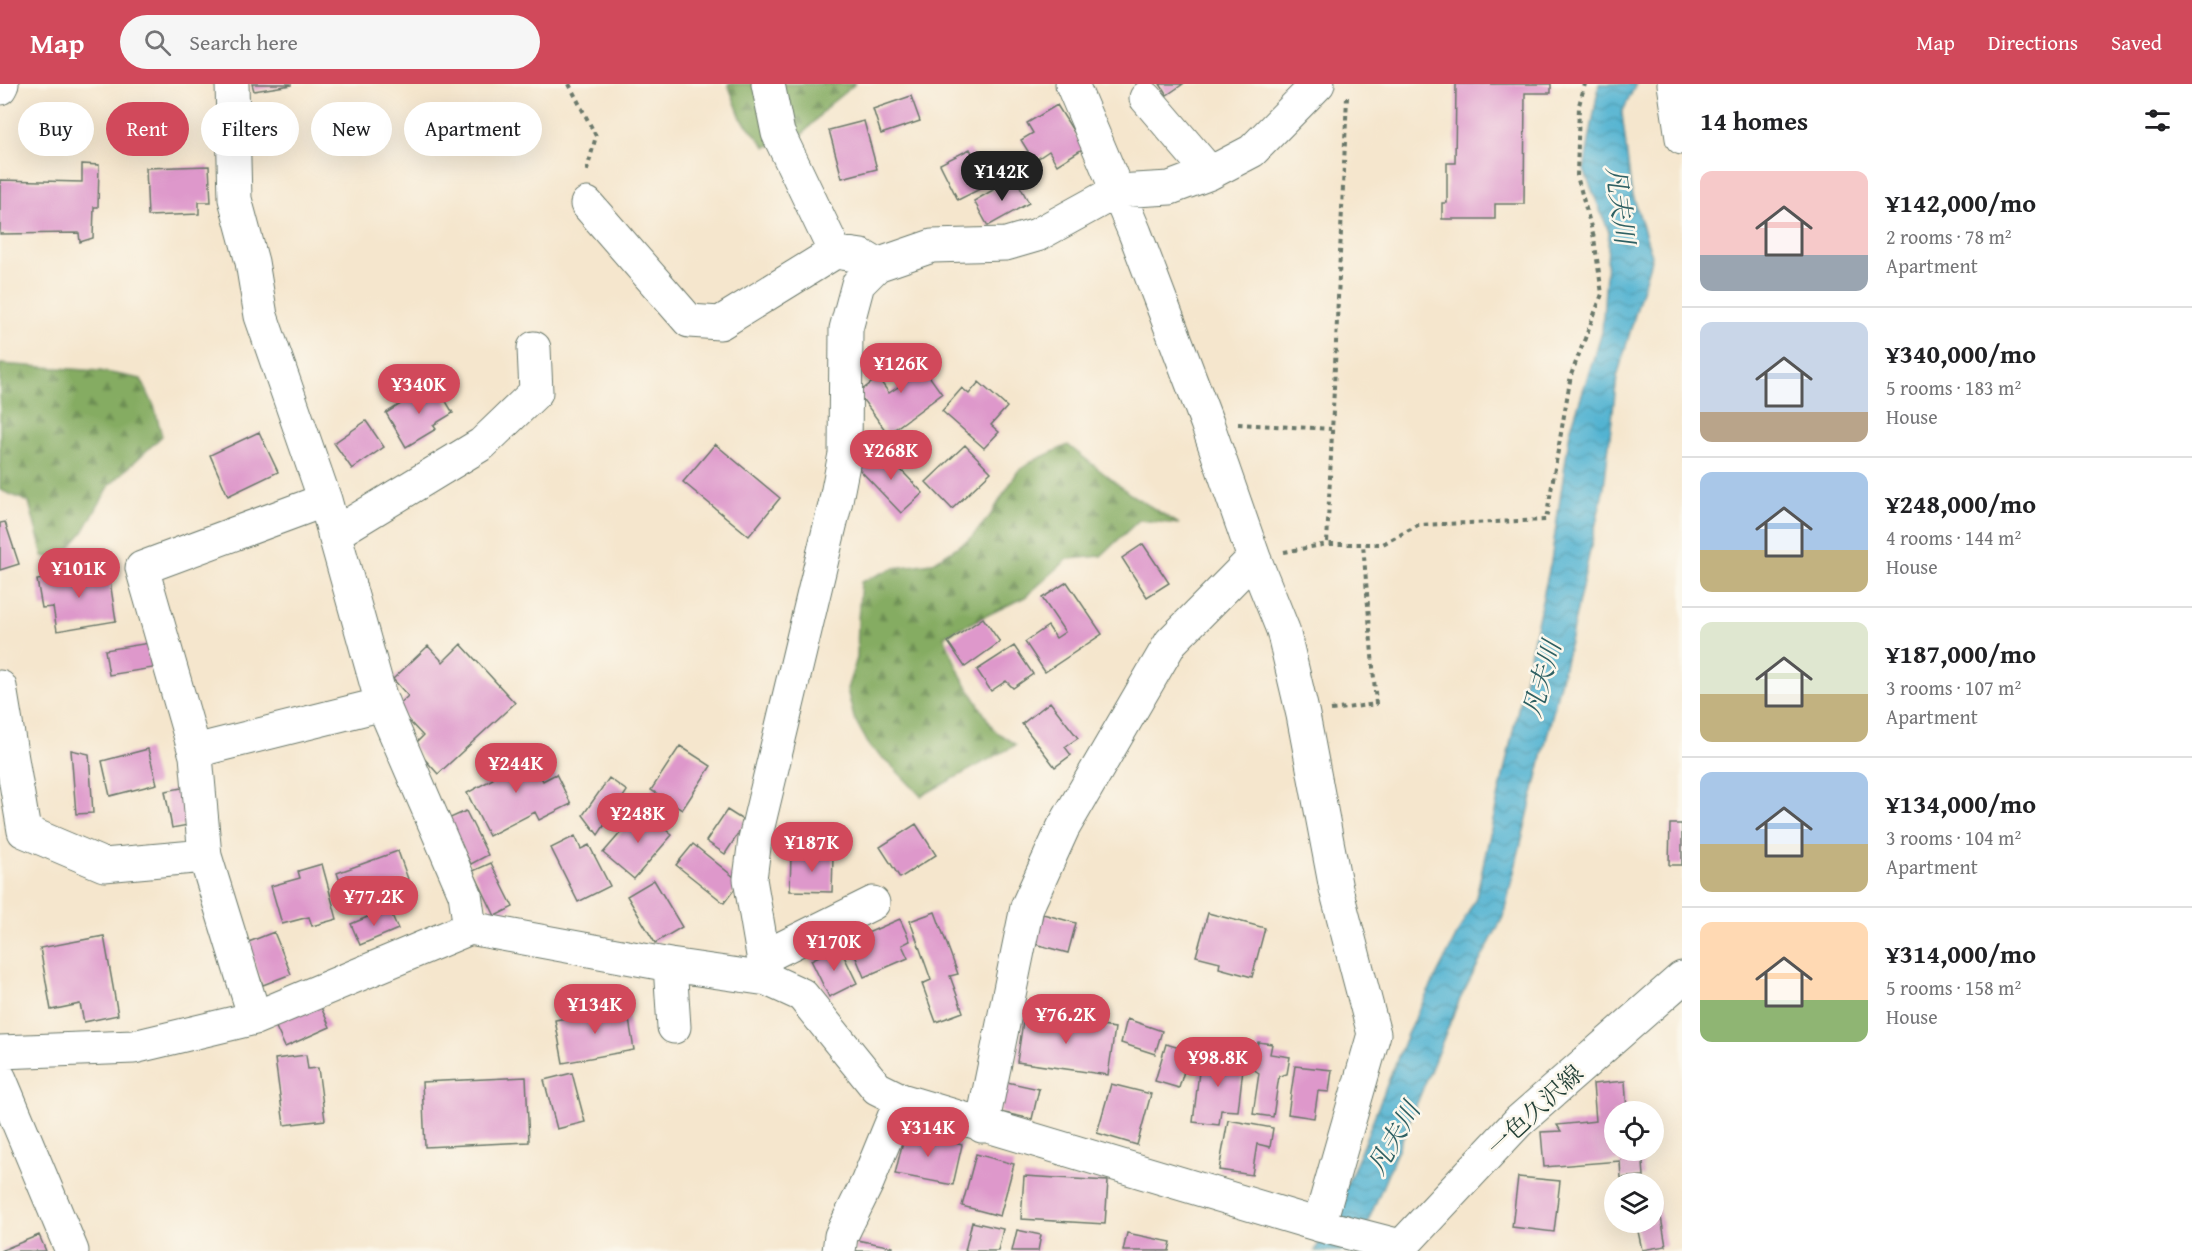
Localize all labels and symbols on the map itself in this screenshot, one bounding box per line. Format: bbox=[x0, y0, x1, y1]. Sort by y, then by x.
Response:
pin: ¥142K bbox=[960, 151, 1044, 202]
water label: 凡夫川 bbox=[1597, 164, 1645, 249]
pin: ¥126K bbox=[859, 343, 943, 394]
pin: ¥340K bbox=[377, 364, 461, 415]
pin: ¥268K bbox=[849, 430, 933, 481]
pin: ¥101K bbox=[37, 548, 121, 599]
water label: 凡夫川 bbox=[1512, 633, 1571, 722]
pin: ¥244K bbox=[474, 743, 558, 794]
pin: ¥248K bbox=[596, 793, 680, 844]
pin: ¥187K bbox=[770, 822, 854, 873]
pin: ¥77.2K bbox=[325, 876, 423, 927]
pin: ¥170K bbox=[792, 921, 876, 972]
pin: ¥134K bbox=[553, 984, 637, 1035]
pin: ¥76.2K bbox=[1017, 994, 1115, 1045]
pin: ¥98.8K bbox=[1169, 1037, 1267, 1088]
street label: 一色久沢線 bbox=[1479, 1056, 1591, 1164]
water label: 凡夫川 bbox=[1357, 1092, 1431, 1182]
pin: ¥314K bbox=[886, 1107, 970, 1158]

